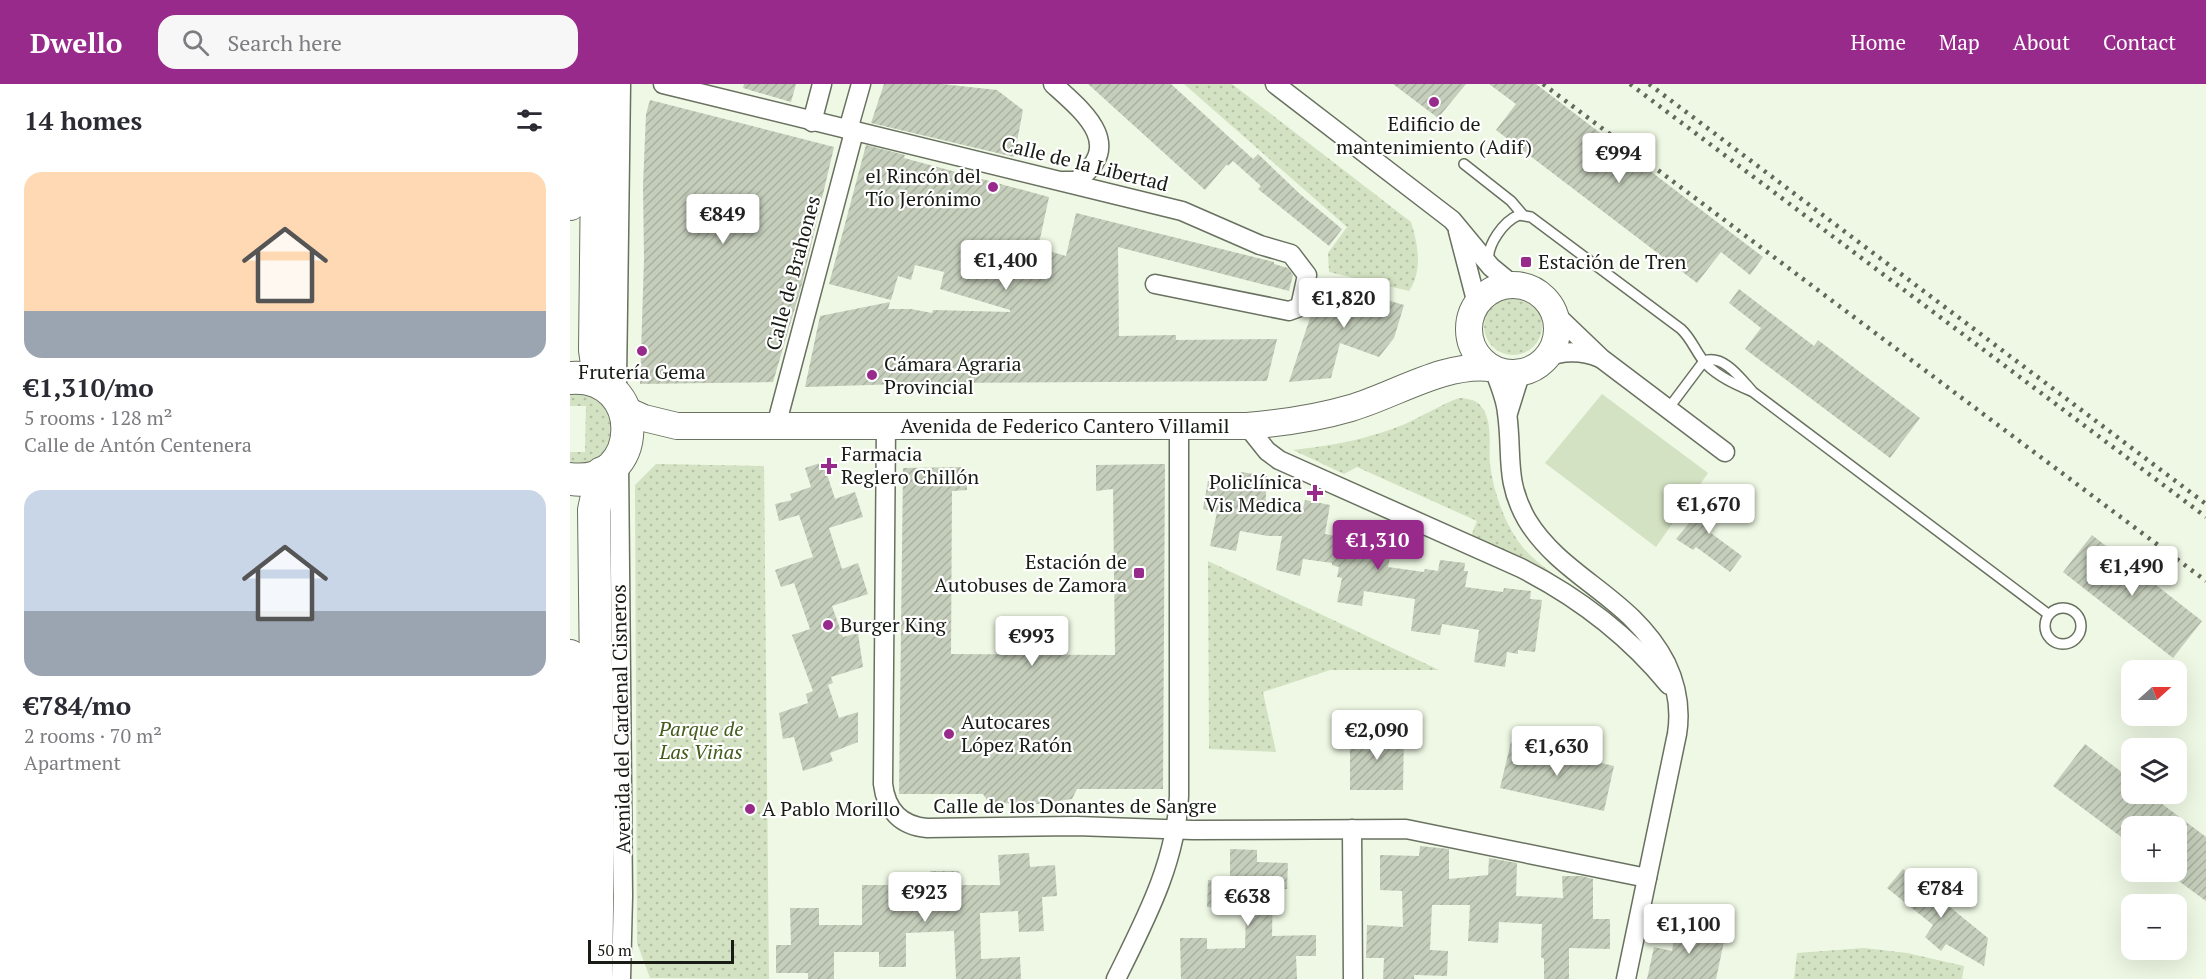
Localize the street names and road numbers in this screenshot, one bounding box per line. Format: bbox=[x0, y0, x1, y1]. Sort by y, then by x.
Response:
street label: Calle de la Libertad bbox=[999, 130, 1171, 197]
street label: Calle de Brahones bbox=[759, 192, 826, 353]
street label: Avenida de Federico Cantero Villamil bbox=[900, 412, 1230, 439]
street label: Avenida del Cardenal Cisneros bbox=[605, 584, 636, 854]
street label: Calle de los Donantes de Sangre bbox=[933, 792, 1217, 819]

